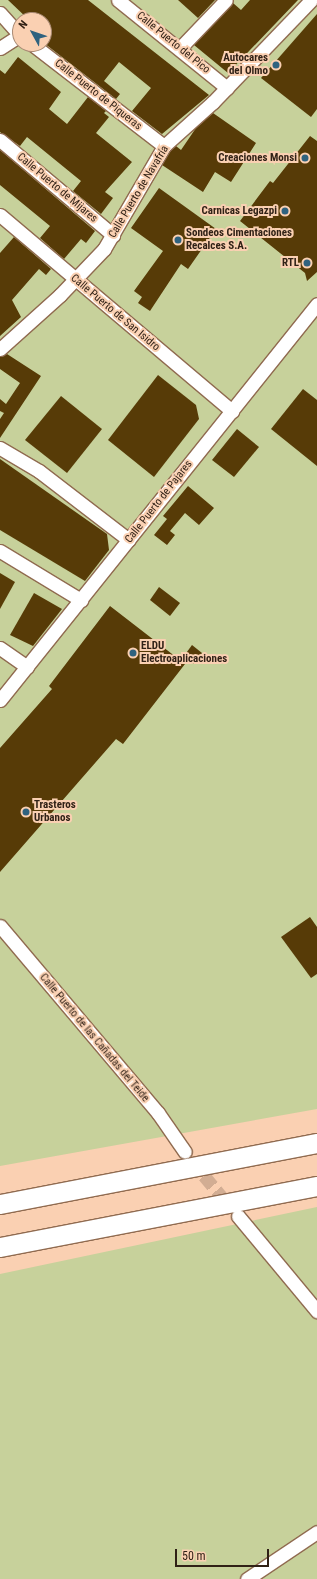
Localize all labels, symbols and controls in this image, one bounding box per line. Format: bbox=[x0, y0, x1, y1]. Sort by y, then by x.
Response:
street label: Calle Puerto del Pico bbox=[134, 9, 212, 77]
north arrow bbox=[12, 12, 52, 52]
text: N bbox=[16, 18, 30, 31]
place label: Autocares del Olmo bbox=[223, 52, 268, 78]
street label: Calle Puerto de Piqueras bbox=[52, 57, 144, 133]
marker: Autocares del Olmo bbox=[271, 60, 281, 70]
street label: Calle Puerto de Navafría bbox=[106, 143, 172, 241]
street label: Calle Puerto de Mijares bbox=[14, 151, 100, 225]
place label: Creaciones Monsi bbox=[218, 151, 297, 165]
marker: Creaciones Monsi bbox=[300, 153, 310, 163]
place label: Carnicas Legazpi bbox=[202, 204, 277, 218]
marker: Carnicas Legazpi bbox=[280, 206, 290, 216]
place label: Sondeos Cimentaciones Recalces S.A. bbox=[186, 227, 292, 253]
marker: Sondeos Cimentaciones Recalces S.A. bbox=[173, 235, 183, 245]
place label: RTL bbox=[282, 256, 299, 270]
marker: RTL bbox=[302, 258, 312, 268]
street label: Calle Puerto de San Isidro bbox=[68, 272, 162, 354]
street label: Calle Puerto de Pajares bbox=[123, 458, 195, 546]
place label: ELDU Electroaplicaciones bbox=[141, 640, 227, 666]
marker: ELDU Electroaplicaciones bbox=[128, 648, 138, 658]
place label: Trasteros Urbanos bbox=[34, 799, 76, 825]
marker: Trasteros Urbanos bbox=[21, 807, 31, 817]
street label: Calle Puerto de las Cañadas del Teide bbox=[36, 971, 152, 1105]
scale bar bbox=[177, 1541, 271, 1567]
text: 50 m bbox=[182, 1549, 206, 1563]

